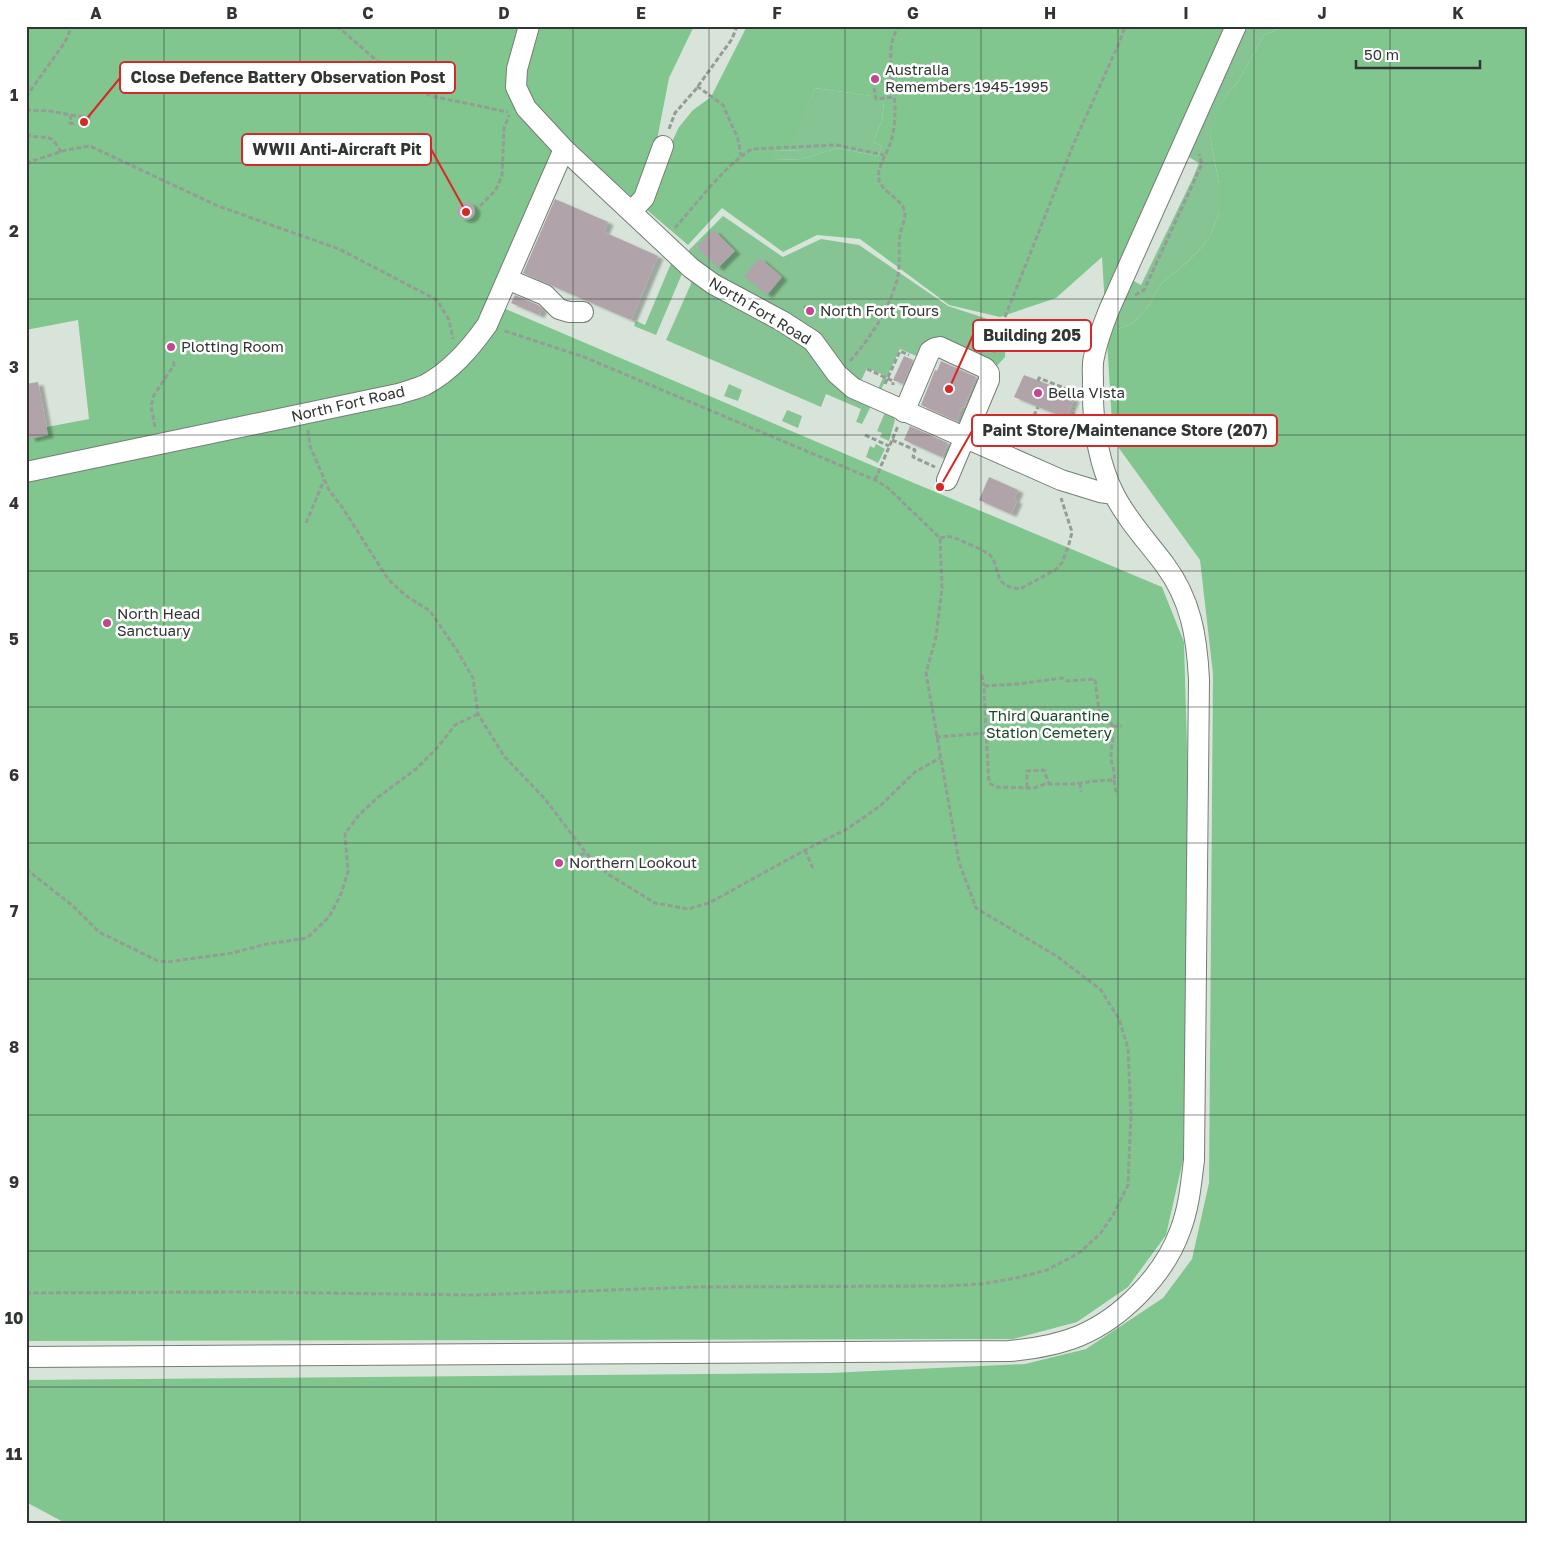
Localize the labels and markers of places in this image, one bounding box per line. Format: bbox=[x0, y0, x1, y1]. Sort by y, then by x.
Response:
place label: Australia Remembers 1945-1995 bbox=[885, 60, 1049, 95]
callout: Close Defence Battery Observation Post bbox=[120, 62, 455, 93]
marker: Australia Remembers 1945-1995 bbox=[869, 73, 881, 85]
callout: WWII Anti-Aircraft Pit bbox=[242, 134, 431, 165]
place label: North Fort Tours bbox=[820, 301, 939, 319]
marker: North Fort Tours bbox=[804, 305, 816, 317]
callout: Building 205 bbox=[973, 320, 1091, 351]
place label: Plotting Room bbox=[181, 337, 284, 355]
marker: Plotting Room bbox=[165, 341, 177, 353]
place label: Bella Vista bbox=[1048, 383, 1125, 401]
marker: Bella Vista bbox=[1032, 387, 1044, 399]
callout: Paint Store/Maintenance Store (207) bbox=[972, 415, 1277, 446]
place label: North Head Sanctuary bbox=[117, 604, 200, 639]
marker: North Head Sanctuary bbox=[101, 617, 113, 629]
place label: Northern Lookout bbox=[569, 853, 697, 871]
marker: Northern Lookout bbox=[553, 857, 565, 869]

